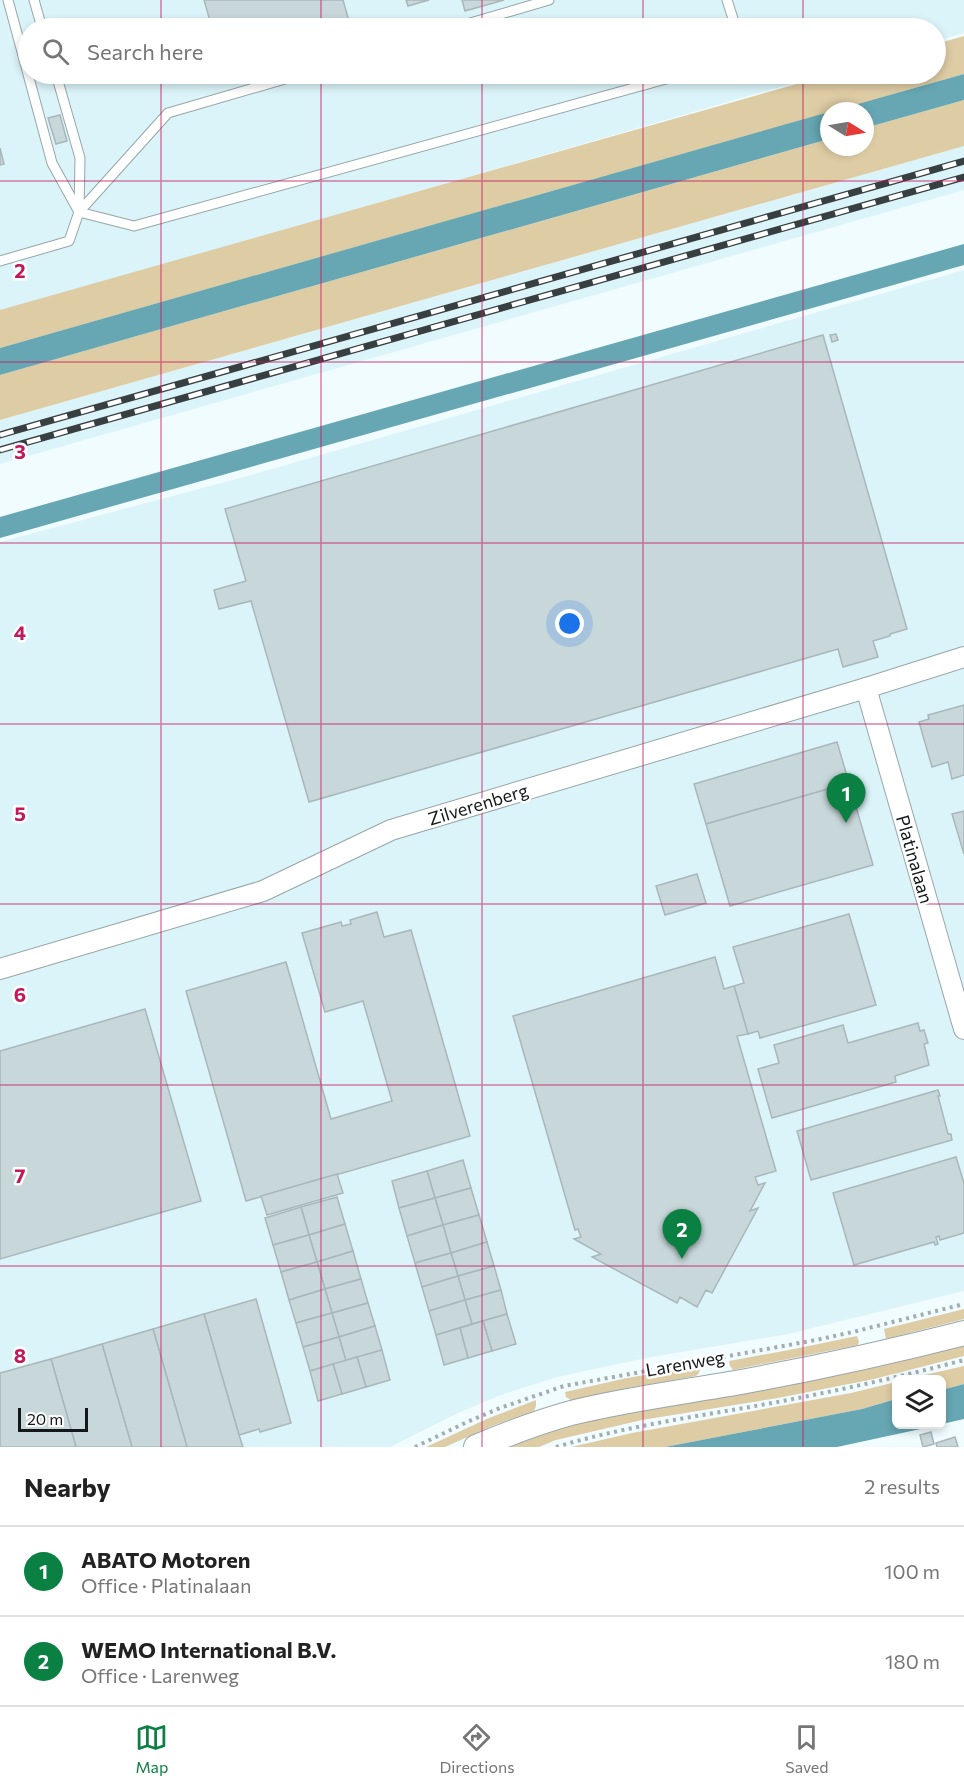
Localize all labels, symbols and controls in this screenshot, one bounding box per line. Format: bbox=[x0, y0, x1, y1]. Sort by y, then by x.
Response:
search box bbox=[18, 18, 946, 84]
icon: search bbox=[39, 35, 72, 68]
text: Search here bbox=[87, 38, 203, 65]
north arrow bbox=[820, 102, 874, 156]
text: 2 bbox=[14, 258, 26, 282]
text: 3 bbox=[14, 439, 26, 463]
your location bbox=[555, 609, 584, 638]
text: 4 bbox=[14, 620, 26, 644]
pin: 1 bbox=[826, 774, 866, 823]
street label: Zilverenberg bbox=[425, 778, 531, 830]
text: 5 bbox=[14, 801, 26, 825]
street label: Platinalaan bbox=[892, 812, 938, 906]
text: 6 bbox=[14, 982, 26, 1006]
text: 7 bbox=[15, 1163, 26, 1187]
pin: 2 bbox=[662, 1210, 702, 1259]
text: 8 bbox=[14, 1343, 26, 1367]
street label: Larenweg bbox=[644, 1345, 726, 1381]
map controls bbox=[892, 1375, 946, 1429]
button: layers bbox=[892, 1375, 946, 1429]
scale bar bbox=[18, 1405, 88, 1432]
text: 20 m bbox=[27, 1409, 63, 1428]
text: Nearby bbox=[24, 1471, 111, 1502]
text: 2 results bbox=[864, 1474, 940, 1498]
text: ABATO Motoren bbox=[81, 1546, 251, 1573]
text: 1 bbox=[39, 1559, 48, 1583]
text: 100 m bbox=[884, 1559, 940, 1583]
text: Office · Platinalaan bbox=[81, 1573, 251, 1597]
text: WEMO International B.V. bbox=[81, 1636, 336, 1663]
text: 2 bbox=[38, 1649, 49, 1673]
text: 180 m bbox=[885, 1649, 940, 1673]
text: Office · Larenweg bbox=[81, 1663, 239, 1687]
tab: Map bbox=[135, 1721, 168, 1776]
tab: Directions bbox=[439, 1721, 514, 1776]
tab: Saved bbox=[785, 1721, 829, 1776]

